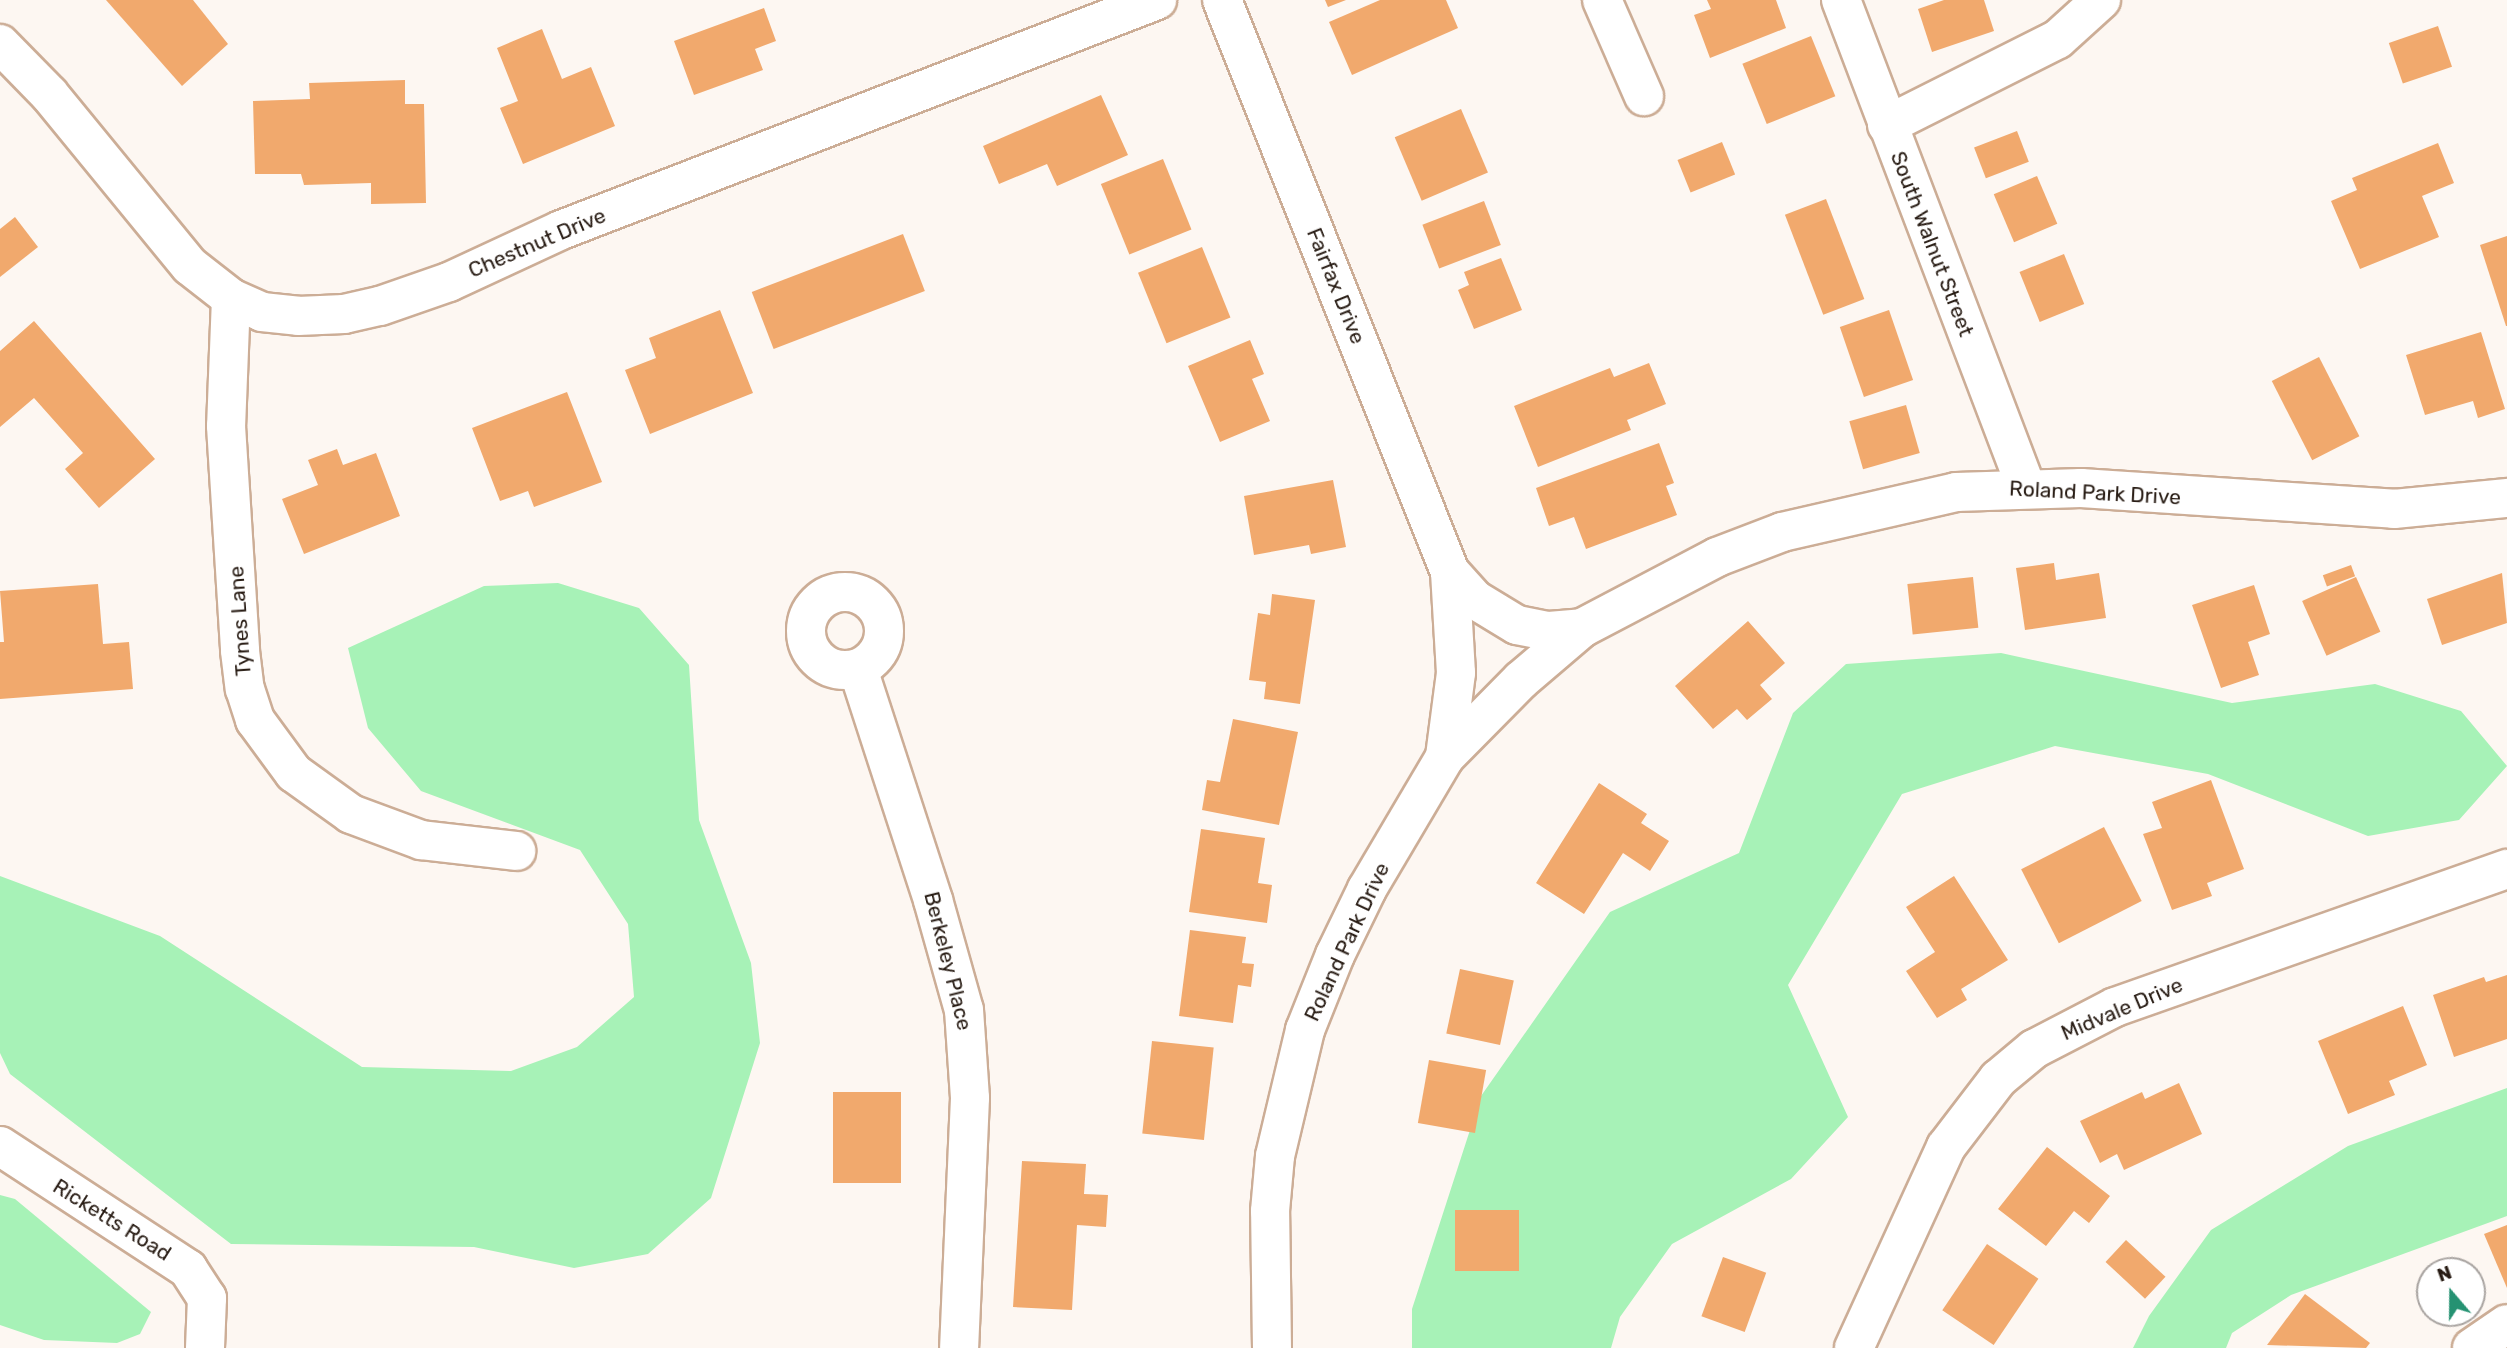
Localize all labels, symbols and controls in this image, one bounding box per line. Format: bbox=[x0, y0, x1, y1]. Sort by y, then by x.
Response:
street label: South Walnut Street bbox=[1885, 148, 1979, 340]
street label: Chestnut Drive bbox=[465, 203, 609, 283]
street label: Fairfax Drive bbox=[1301, 224, 1371, 348]
street label: Roland Park Drive bbox=[2008, 476, 2182, 510]
street label: Tynes Lane bbox=[224, 565, 256, 677]
street label: Roland Park Drive bbox=[1299, 859, 1395, 1025]
street label: Berkeley Place bbox=[919, 889, 977, 1033]
street label: Midvale Drive bbox=[2057, 972, 2187, 1046]
street label: Ricketts Road bbox=[48, 1174, 176, 1266]
north arrow bbox=[2416, 1257, 2486, 1327]
text: N bbox=[2434, 1261, 2455, 1287]

